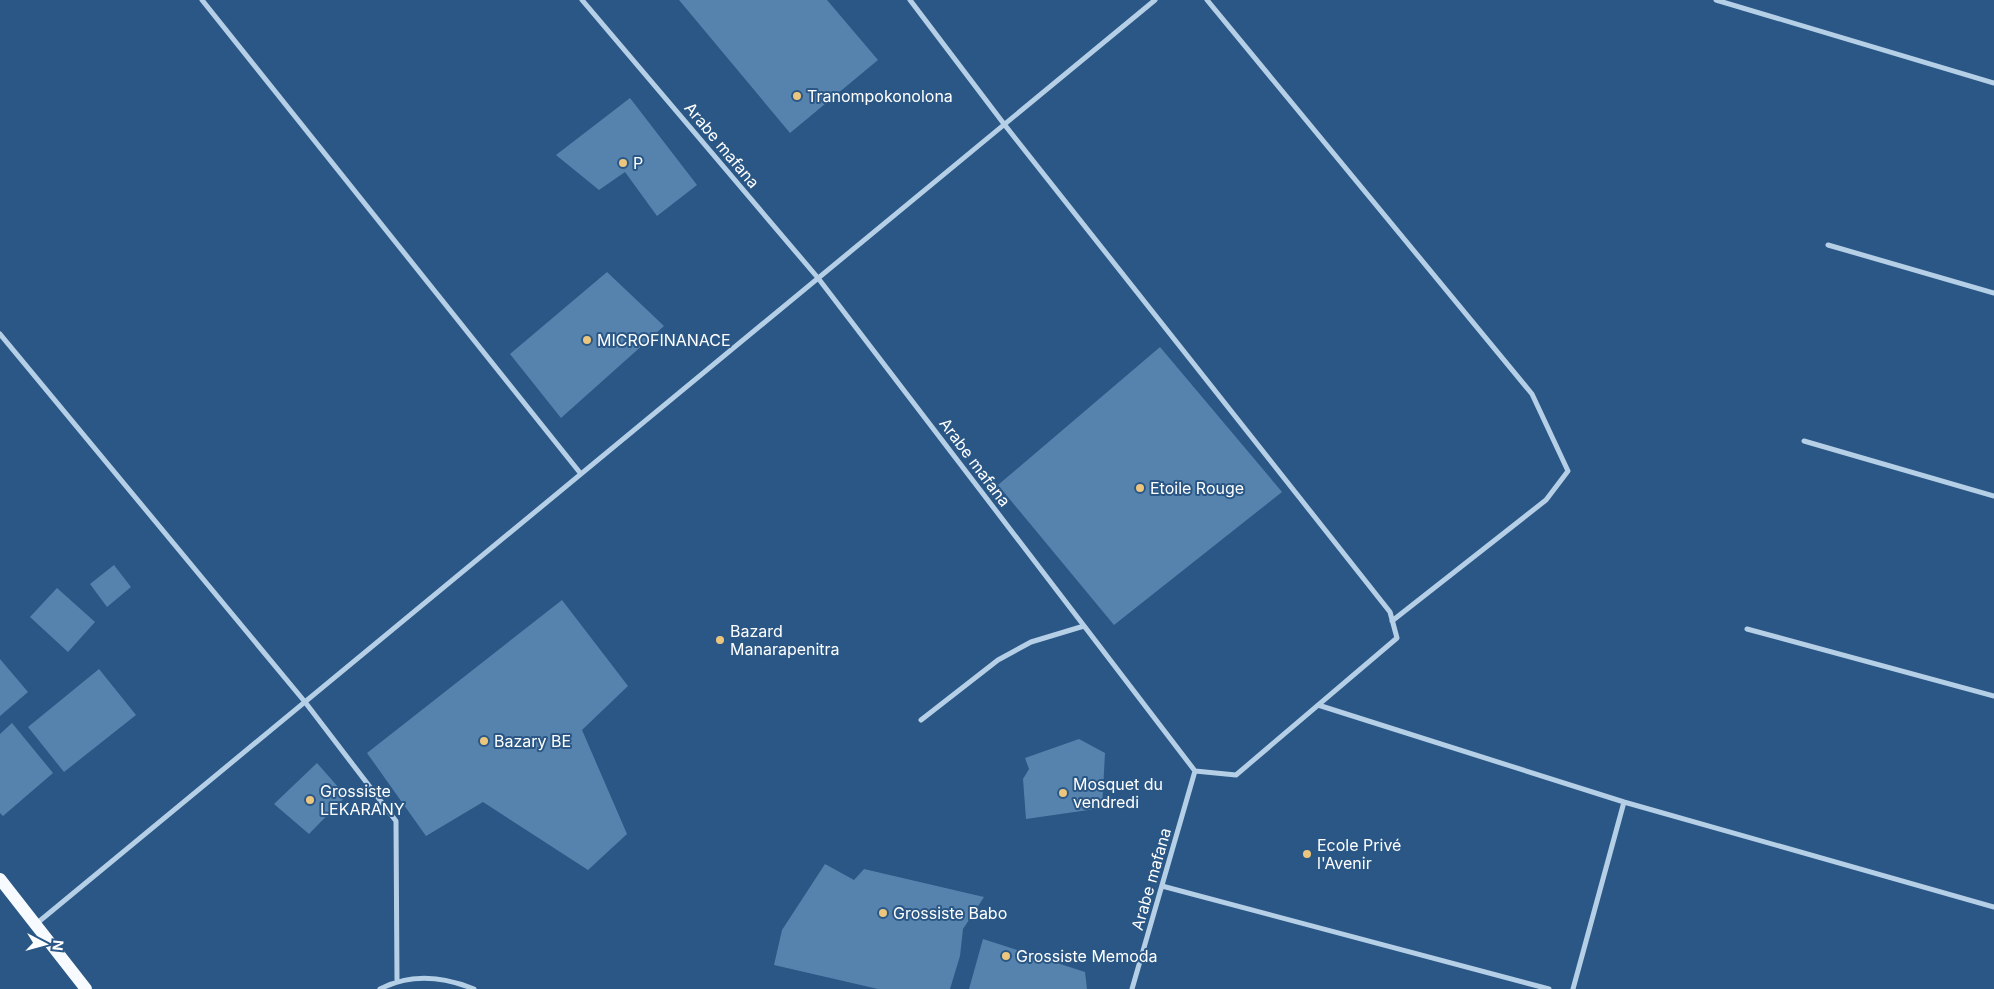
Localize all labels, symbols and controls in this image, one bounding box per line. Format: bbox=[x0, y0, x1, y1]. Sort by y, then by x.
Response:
place label: Tranompokonolona bbox=[807, 86, 953, 106]
marker: Tranompokonolona bbox=[791, 90, 803, 102]
street label: Arabe mafana bbox=[680, 98, 764, 192]
place label: P bbox=[633, 153, 643, 173]
marker: P bbox=[617, 157, 629, 169]
place label: MICROFINANACE bbox=[597, 330, 731, 350]
marker: MICROFINANACE bbox=[581, 334, 593, 346]
street label: Arabe mafana bbox=[935, 414, 1015, 510]
place label: Etoile Rouge bbox=[1150, 478, 1244, 498]
marker: Etoile Rouge bbox=[1134, 482, 1146, 494]
place label: Bazard Manarapenitra bbox=[730, 621, 840, 659]
marker: Bazard Manarapenitra bbox=[714, 634, 726, 646]
place label: Bazary BE bbox=[494, 731, 571, 751]
marker: Bazary BE bbox=[478, 735, 490, 747]
place label: Mosquet du vendredi bbox=[1073, 774, 1163, 812]
place label: Grossiste LEKARANY bbox=[320, 781, 405, 819]
marker: Mosquet du vendredi bbox=[1057, 787, 1069, 799]
marker: Grossiste LEKARANY bbox=[304, 794, 316, 806]
street label: Arabe mafana bbox=[1127, 825, 1175, 933]
place label: Ecole Privé l'Avenir bbox=[1317, 835, 1401, 873]
marker: Ecole Privé l'Avenir bbox=[1301, 848, 1313, 860]
place label: Grossiste Babo bbox=[893, 903, 1007, 923]
marker: Grossiste Babo bbox=[877, 907, 889, 919]
north arrow bbox=[20, 919, 70, 969]
text: N bbox=[49, 939, 67, 952]
place label: Grossiste Memoda bbox=[1016, 946, 1158, 966]
marker: Grossiste Memoda bbox=[1000, 950, 1012, 962]

